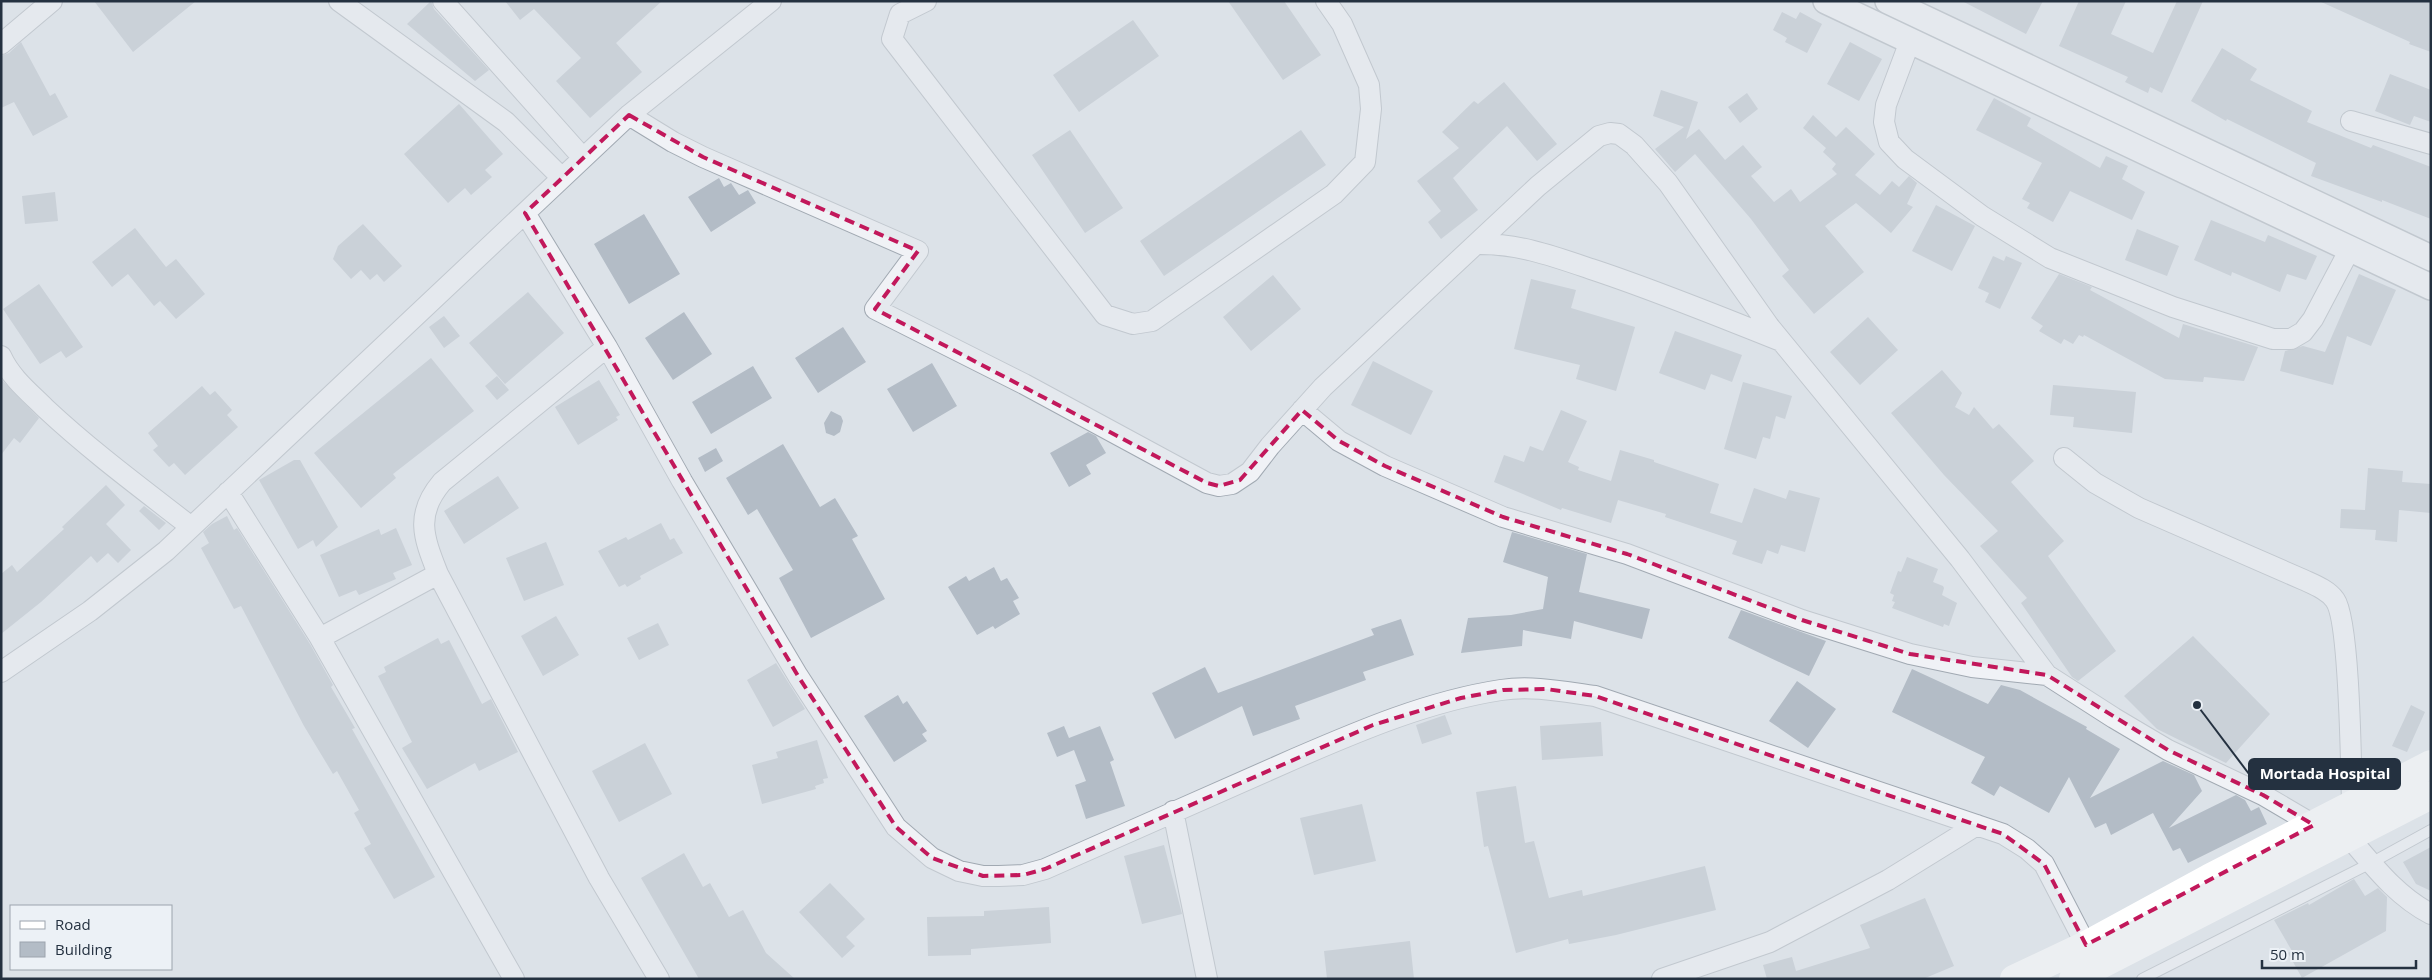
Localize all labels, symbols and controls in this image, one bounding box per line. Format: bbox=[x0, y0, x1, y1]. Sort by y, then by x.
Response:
callout: Mortada Hospital bbox=[2249, 759, 2400, 789]
text: Mortada Hospital bbox=[2260, 763, 2390, 783]
legend bbox=[10, 905, 172, 970]
text: Road bbox=[55, 914, 91, 934]
scale bar bbox=[2262, 938, 2416, 970]
text: Building bbox=[55, 939, 112, 959]
text: 50 m bbox=[2270, 944, 2305, 964]

